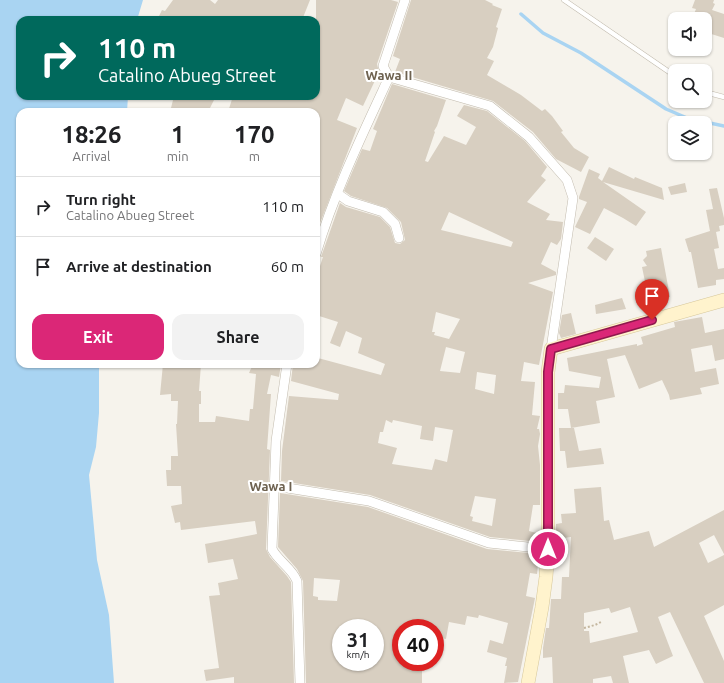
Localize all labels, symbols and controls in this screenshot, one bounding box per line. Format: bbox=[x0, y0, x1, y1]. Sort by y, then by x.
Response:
map controls bbox=[668, 12, 712, 160]
button: sound bbox=[668, 12, 712, 56]
icon: right bbox=[32, 32, 84, 84]
text: 110 m bbox=[98, 32, 176, 63]
button: search bbox=[668, 64, 712, 108]
text: Catalino Abueg Street bbox=[98, 65, 276, 85]
district label: Wawa II bbox=[366, 68, 412, 82]
button: layers bbox=[668, 116, 712, 160]
text: 18:26 bbox=[61, 121, 121, 148]
text: 1 bbox=[171, 121, 184, 148]
text: 170 bbox=[234, 121, 275, 148]
text: Arrival bbox=[72, 149, 110, 163]
text: min bbox=[167, 149, 189, 163]
text: m bbox=[249, 149, 260, 163]
text: Turn right bbox=[66, 191, 136, 208]
icon: right bbox=[32, 196, 54, 218]
text: 110 m bbox=[262, 198, 304, 215]
text: Catalino Abueg Street bbox=[66, 208, 194, 222]
icon: arrive bbox=[32, 256, 54, 278]
text: Arrive at destination bbox=[66, 258, 212, 275]
text: 60 m bbox=[271, 258, 304, 275]
pin bbox=[635, 279, 669, 320]
icon: arrive bbox=[641, 285, 663, 307]
button: Exit bbox=[32, 314, 164, 360]
button: Share bbox=[172, 314, 304, 360]
district label: Wawa I bbox=[250, 479, 293, 493]
position arrow bbox=[527, 528, 569, 570]
speed limit sign: 40 bbox=[392, 619, 444, 671]
text: 31 bbox=[347, 628, 369, 651]
text: km/h bbox=[346, 649, 370, 660]

